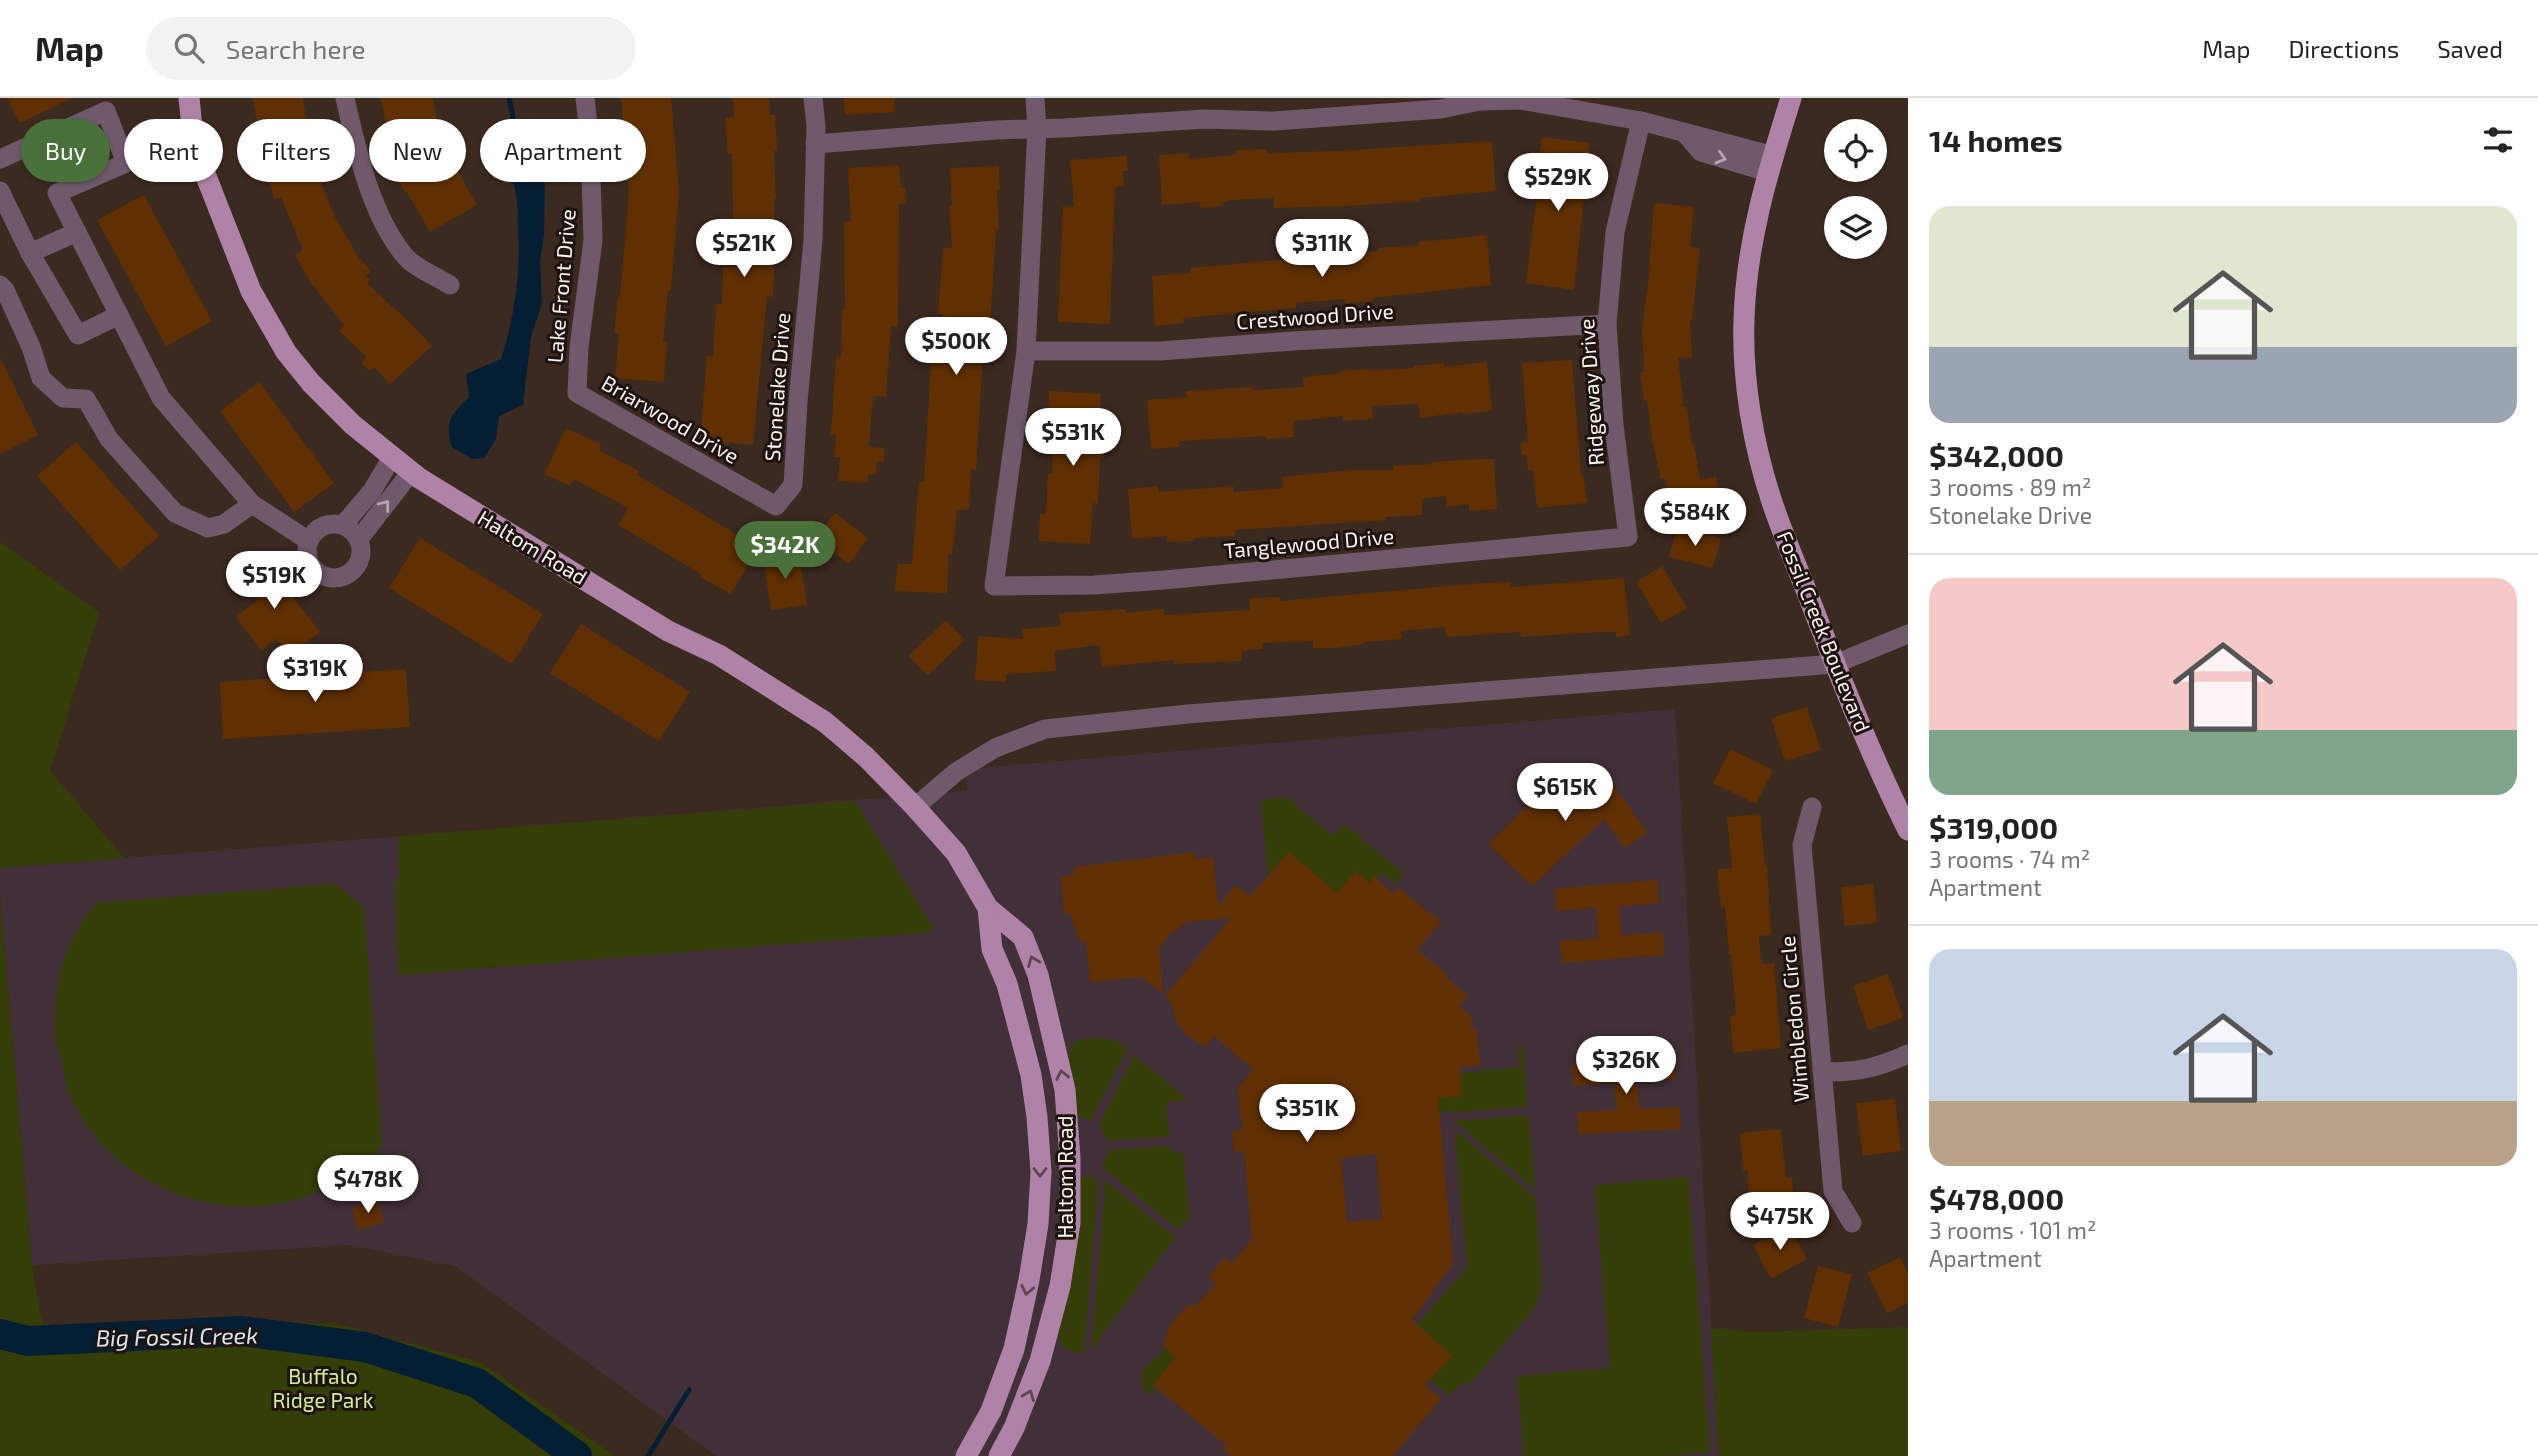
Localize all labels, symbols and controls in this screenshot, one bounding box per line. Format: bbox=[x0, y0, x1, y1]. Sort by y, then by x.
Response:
search box bbox=[146, 17, 636, 80]
text: Map bbox=[35, 28, 104, 68]
icon: search bbox=[170, 29, 208, 67]
text: Search here bbox=[226, 33, 365, 64]
text: Map bbox=[2202, 34, 2250, 63]
text: Directions bbox=[2288, 34, 2399, 63]
text: Saved bbox=[2437, 34, 2503, 63]
chip: Buy bbox=[21, 119, 110, 182]
chip: Rent bbox=[124, 119, 223, 182]
chip: Filters bbox=[237, 119, 355, 182]
chip: New bbox=[369, 119, 466, 182]
chip: Apartment bbox=[480, 119, 646, 182]
map controls bbox=[1824, 119, 1887, 259]
button: locate bbox=[1824, 119, 1887, 182]
icon: filters bbox=[2479, 121, 2517, 159]
text: 14 homes bbox=[1929, 122, 2063, 158]
one-way arrow bbox=[1715, 150, 1727, 165]
pin: $529K bbox=[1509, 153, 1607, 213]
text: $529K bbox=[1524, 162, 1592, 190]
button: layers bbox=[1824, 196, 1887, 259]
street label: Lake Front Drive bbox=[541, 208, 580, 364]
pin: $521K bbox=[695, 220, 793, 279]
pin: $311K bbox=[1273, 220, 1371, 279]
text: $521K bbox=[712, 228, 776, 256]
text: $311K bbox=[1292, 228, 1352, 256]
icon: home bbox=[2160, 252, 2286, 378]
street label: Crestwood Drive bbox=[1235, 298, 1394, 333]
street label: Stonelake Drive bbox=[759, 312, 794, 462]
pin: $500K bbox=[907, 317, 1005, 377]
street label: Ridgeway Drive bbox=[1573, 318, 1608, 466]
text: $500K bbox=[921, 326, 991, 354]
street label: Briarwood Drive bbox=[598, 369, 744, 468]
pin: $531K bbox=[1024, 408, 1122, 468]
text: $531K bbox=[1041, 417, 1105, 445]
text: $342,000 bbox=[1929, 437, 2064, 473]
text: 3 rooms · 89 m² bbox=[1929, 473, 2091, 501]
pin: $584K bbox=[1646, 489, 1744, 548]
text: $584K bbox=[1660, 497, 1730, 525]
one-way arrow bbox=[377, 501, 390, 513]
text: Stonelake Drive bbox=[1929, 501, 2092, 529]
street label: Haltom Road bbox=[474, 504, 592, 589]
pin: $342K bbox=[736, 522, 834, 581]
street label: Tanglewood Drive bbox=[1223, 523, 1395, 562]
street label: Fossil Creek Boulevard bbox=[1773, 527, 1876, 736]
text: $342K bbox=[751, 530, 819, 558]
pin: $519K bbox=[225, 552, 323, 611]
text: $519K bbox=[242, 560, 306, 588]
icon: home bbox=[2160, 624, 2286, 750]
pin: $319K bbox=[266, 644, 364, 704]
text: $319K bbox=[283, 653, 347, 681]
pin: $615K bbox=[1516, 764, 1614, 823]
text: $615K bbox=[1533, 772, 1597, 800]
text: $319,000 bbox=[1929, 809, 2058, 845]
text: 3 rooms · 74 m² bbox=[1929, 845, 2090, 873]
text: Apartment bbox=[1929, 873, 2042, 901]
street label: Wimbledon Circle bbox=[1774, 935, 1813, 1103]
one-way arrow bbox=[1027, 956, 1041, 968]
icon: home bbox=[2160, 995, 2286, 1121]
pin: $326K bbox=[1577, 1037, 1675, 1096]
text: $326K bbox=[1592, 1045, 1660, 1073]
one-way arrow bbox=[1055, 1069, 1070, 1081]
pin: $351K bbox=[1258, 1084, 1356, 1144]
text: $351K bbox=[1275, 1093, 1339, 1121]
street label: Haltom Road bbox=[1052, 1115, 1077, 1239]
pin: $478K bbox=[319, 1156, 417, 1215]
text: $478K bbox=[333, 1164, 403, 1192]
one-way arrow bbox=[1032, 1167, 1048, 1178]
text: $478,000 bbox=[1929, 1180, 2064, 1216]
pin: $475K bbox=[1731, 1192, 1829, 1252]
text: $475K bbox=[1746, 1201, 1814, 1229]
text: 3 rooms · 101 m² bbox=[1929, 1216, 2096, 1244]
text: Apartment bbox=[1929, 1244, 2042, 1272]
one-way arrow bbox=[1021, 1284, 1035, 1296]
water label: Big Fossil Creek bbox=[96, 1321, 258, 1351]
park label: Buffalo Ridge Park bbox=[273, 1363, 374, 1412]
one-way arrow bbox=[1020, 1389, 1034, 1401]

